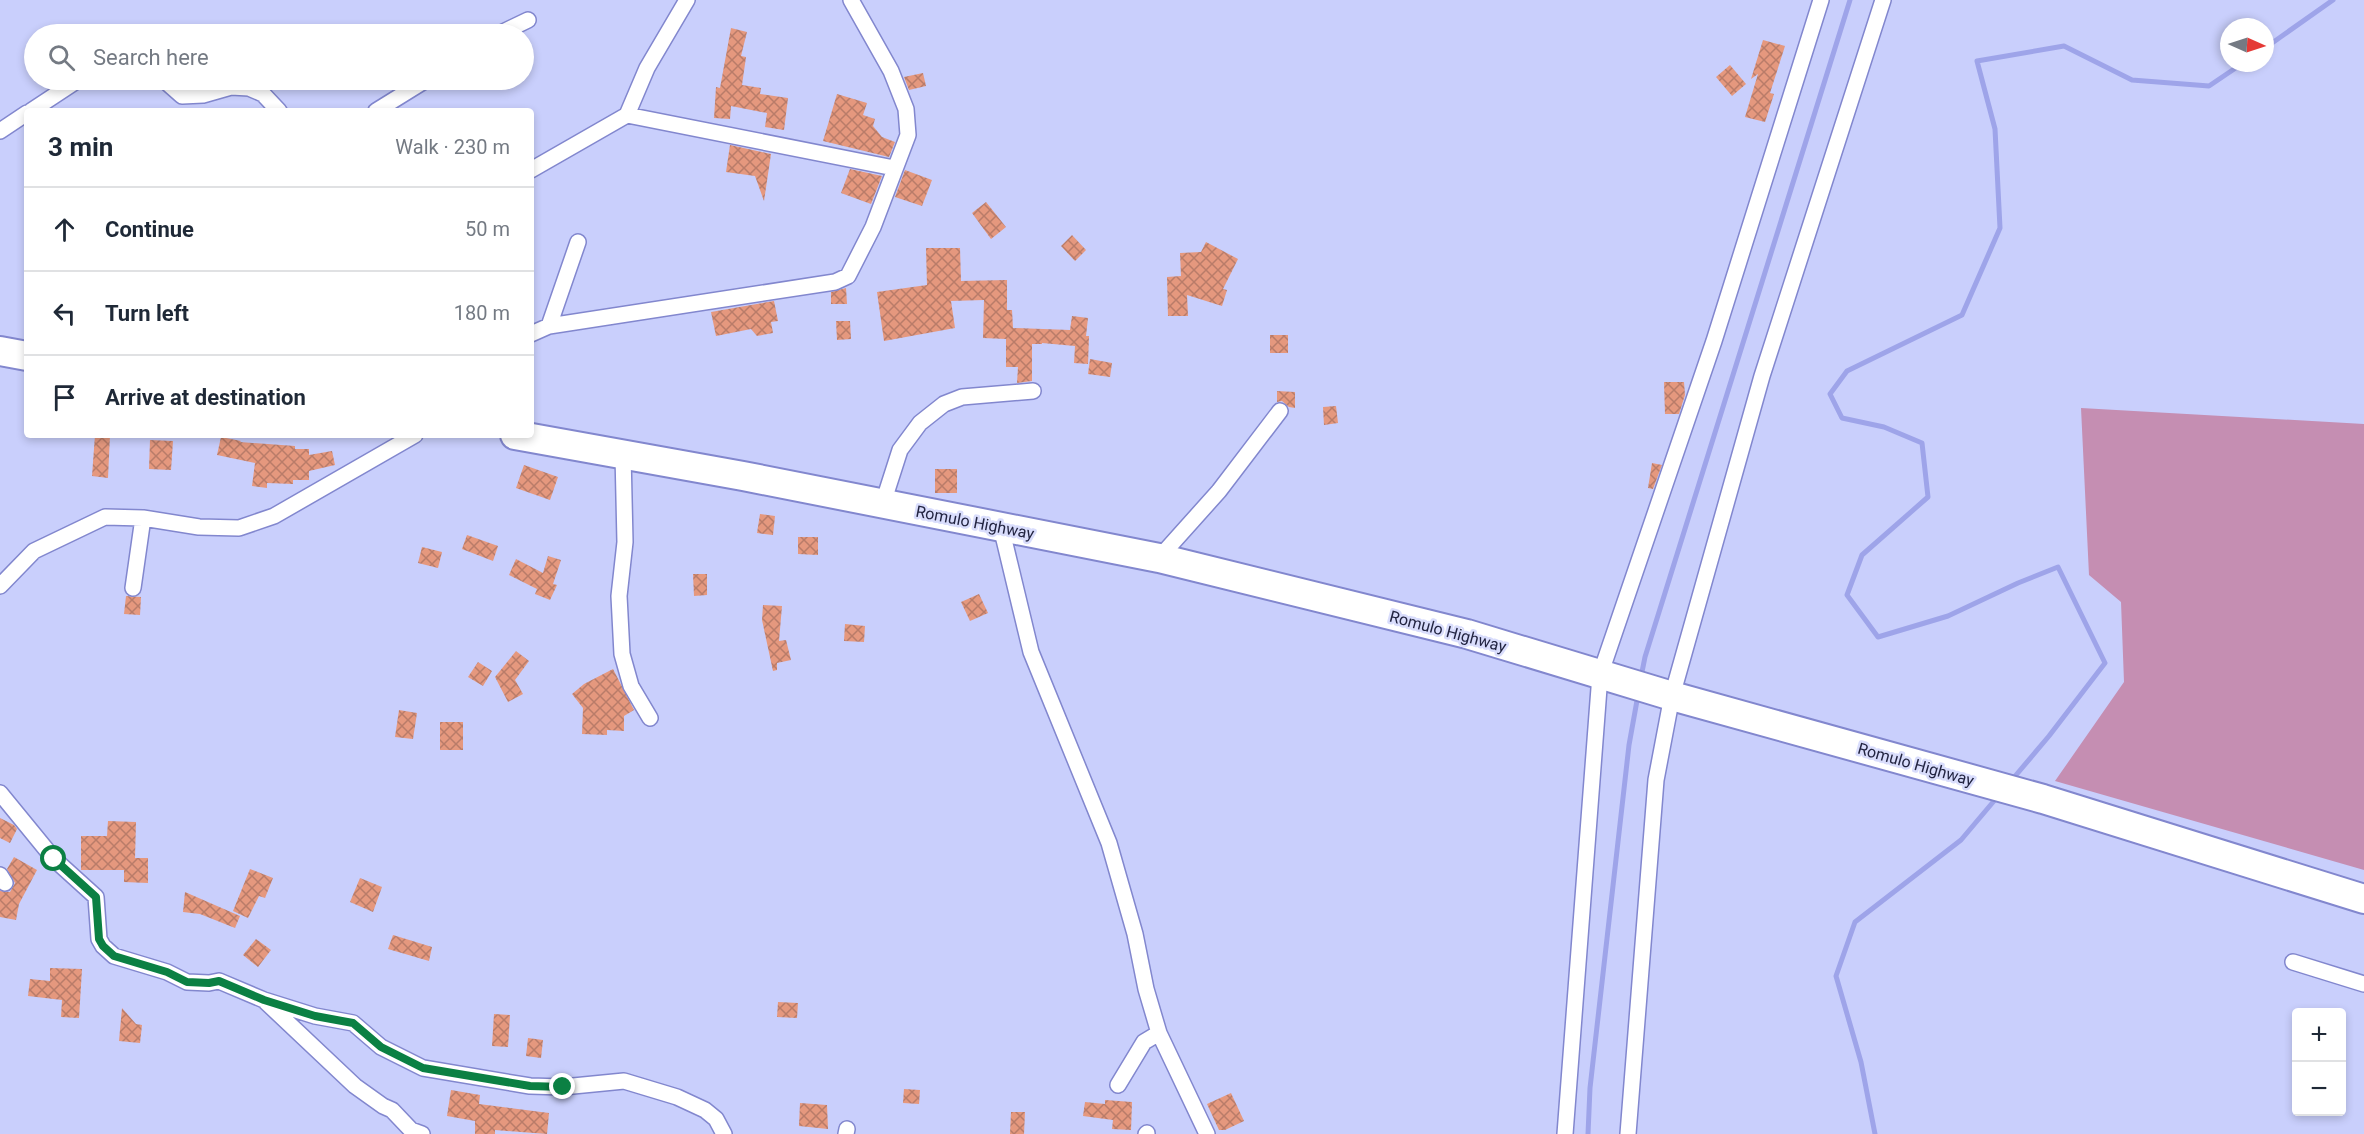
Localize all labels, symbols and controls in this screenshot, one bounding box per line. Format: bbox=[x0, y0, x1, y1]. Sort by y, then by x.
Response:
north arrow bbox=[2220, 18, 2274, 72]
search box bbox=[24, 24, 534, 90]
icon: search bbox=[45, 41, 78, 74]
text: Search here bbox=[93, 45, 209, 70]
text: 3 min bbox=[48, 132, 113, 162]
text: Walk · 230 m bbox=[395, 135, 510, 159]
icon: ahead bbox=[48, 213, 81, 246]
text: Continue bbox=[105, 217, 194, 242]
text: 50 m bbox=[465, 217, 510, 241]
icon: left bbox=[48, 297, 81, 330]
text: Turn left bbox=[105, 301, 189, 326]
text: 180 m bbox=[454, 301, 510, 325]
icon: arrive bbox=[48, 381, 81, 414]
text: Arrive at destination bbox=[105, 385, 306, 410]
street label: Romulo Highway bbox=[914, 502, 1036, 543]
street label: Romulo Highway bbox=[1387, 607, 1509, 656]
street label: Romulo Highway bbox=[1856, 739, 1977, 790]
route start bbox=[40, 845, 66, 871]
map controls bbox=[2292, 1008, 2346, 1116]
button: + bbox=[2292, 1008, 2346, 1062]
button: − bbox=[2292, 1062, 2346, 1116]
route end bbox=[549, 1073, 575, 1099]

